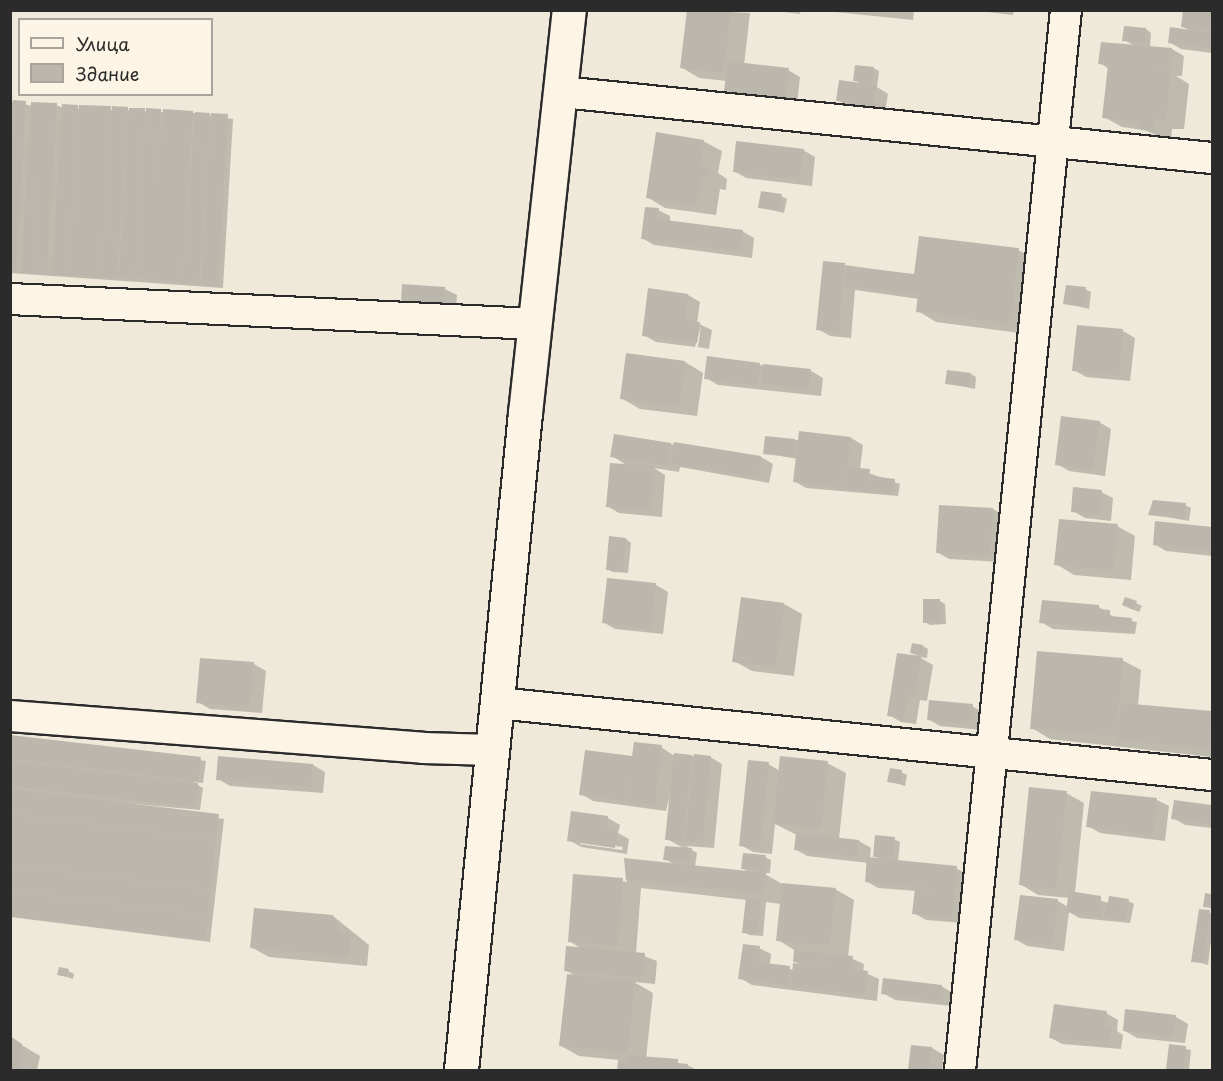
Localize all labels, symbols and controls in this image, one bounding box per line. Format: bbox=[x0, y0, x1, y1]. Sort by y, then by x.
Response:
legend bbox=[18, 18, 213, 96]
text: Улица bbox=[76, 30, 130, 57]
text: Здание bbox=[76, 60, 139, 87]

